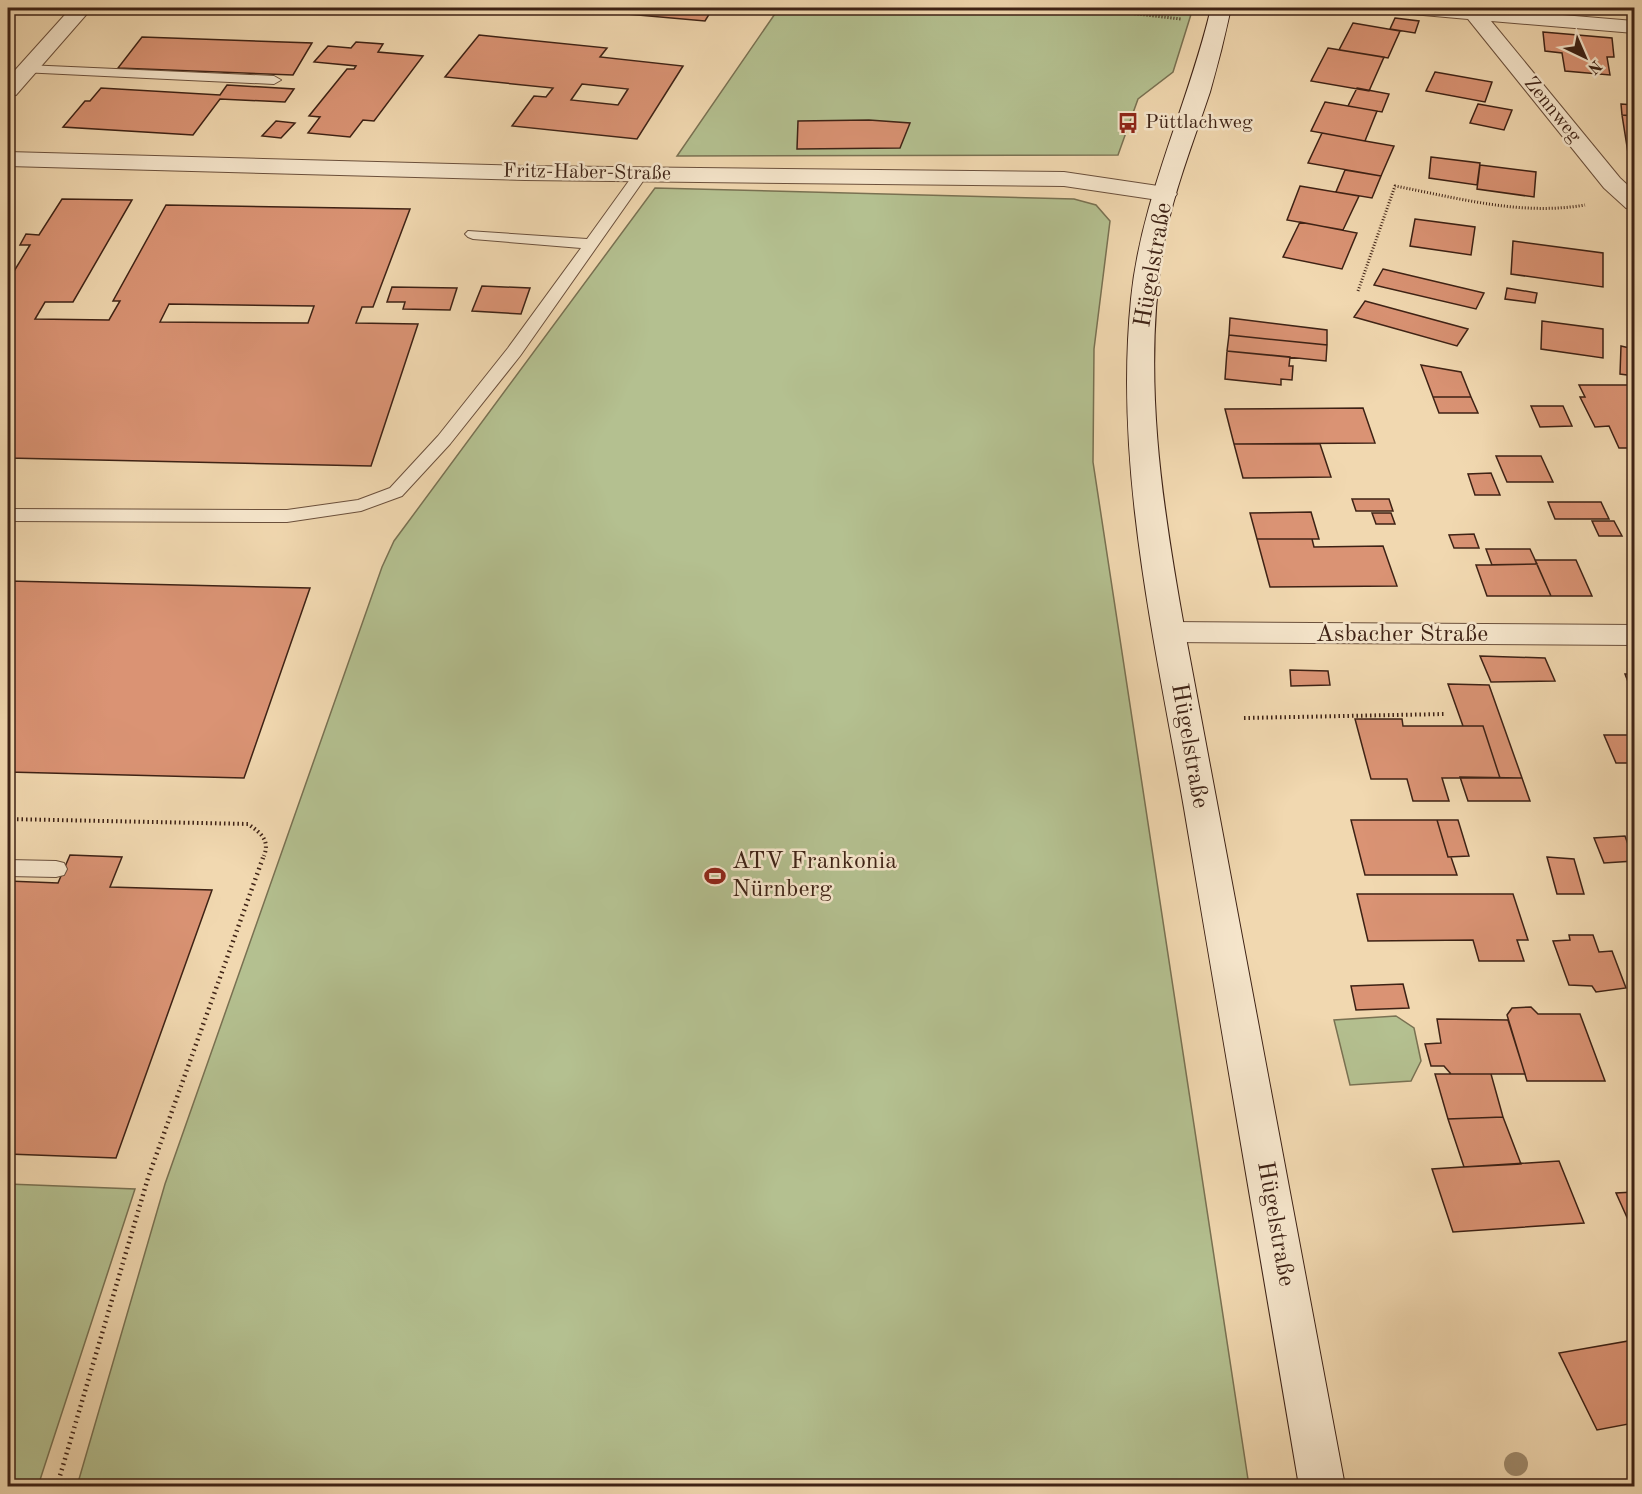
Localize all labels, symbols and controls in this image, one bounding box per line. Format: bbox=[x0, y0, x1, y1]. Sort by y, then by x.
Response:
north arrow bbox=[1555, 27, 1615, 87]
text: N bbox=[1584, 56, 1604, 77]
street label: Zennweg bbox=[1520, 73, 1585, 147]
bus stop icon: Püttlachweg bbox=[1116, 111, 1140, 135]
place label: Püttlachweg bbox=[1145, 113, 1253, 133]
street label: Fritz-Haber-Straße bbox=[503, 162, 671, 184]
street label: Hügelstraße bbox=[1131, 201, 1177, 329]
street label: Asbacher Straße bbox=[1316, 623, 1488, 647]
street label: Hügelstraße bbox=[1166, 682, 1212, 810]
place label: ATV Frankonia Nürnberg bbox=[732, 850, 897, 902]
sports icon: ATV Frankonia Nürnberg bbox=[703, 864, 727, 888]
street label: Hügelstraße bbox=[1252, 1160, 1298, 1288]

